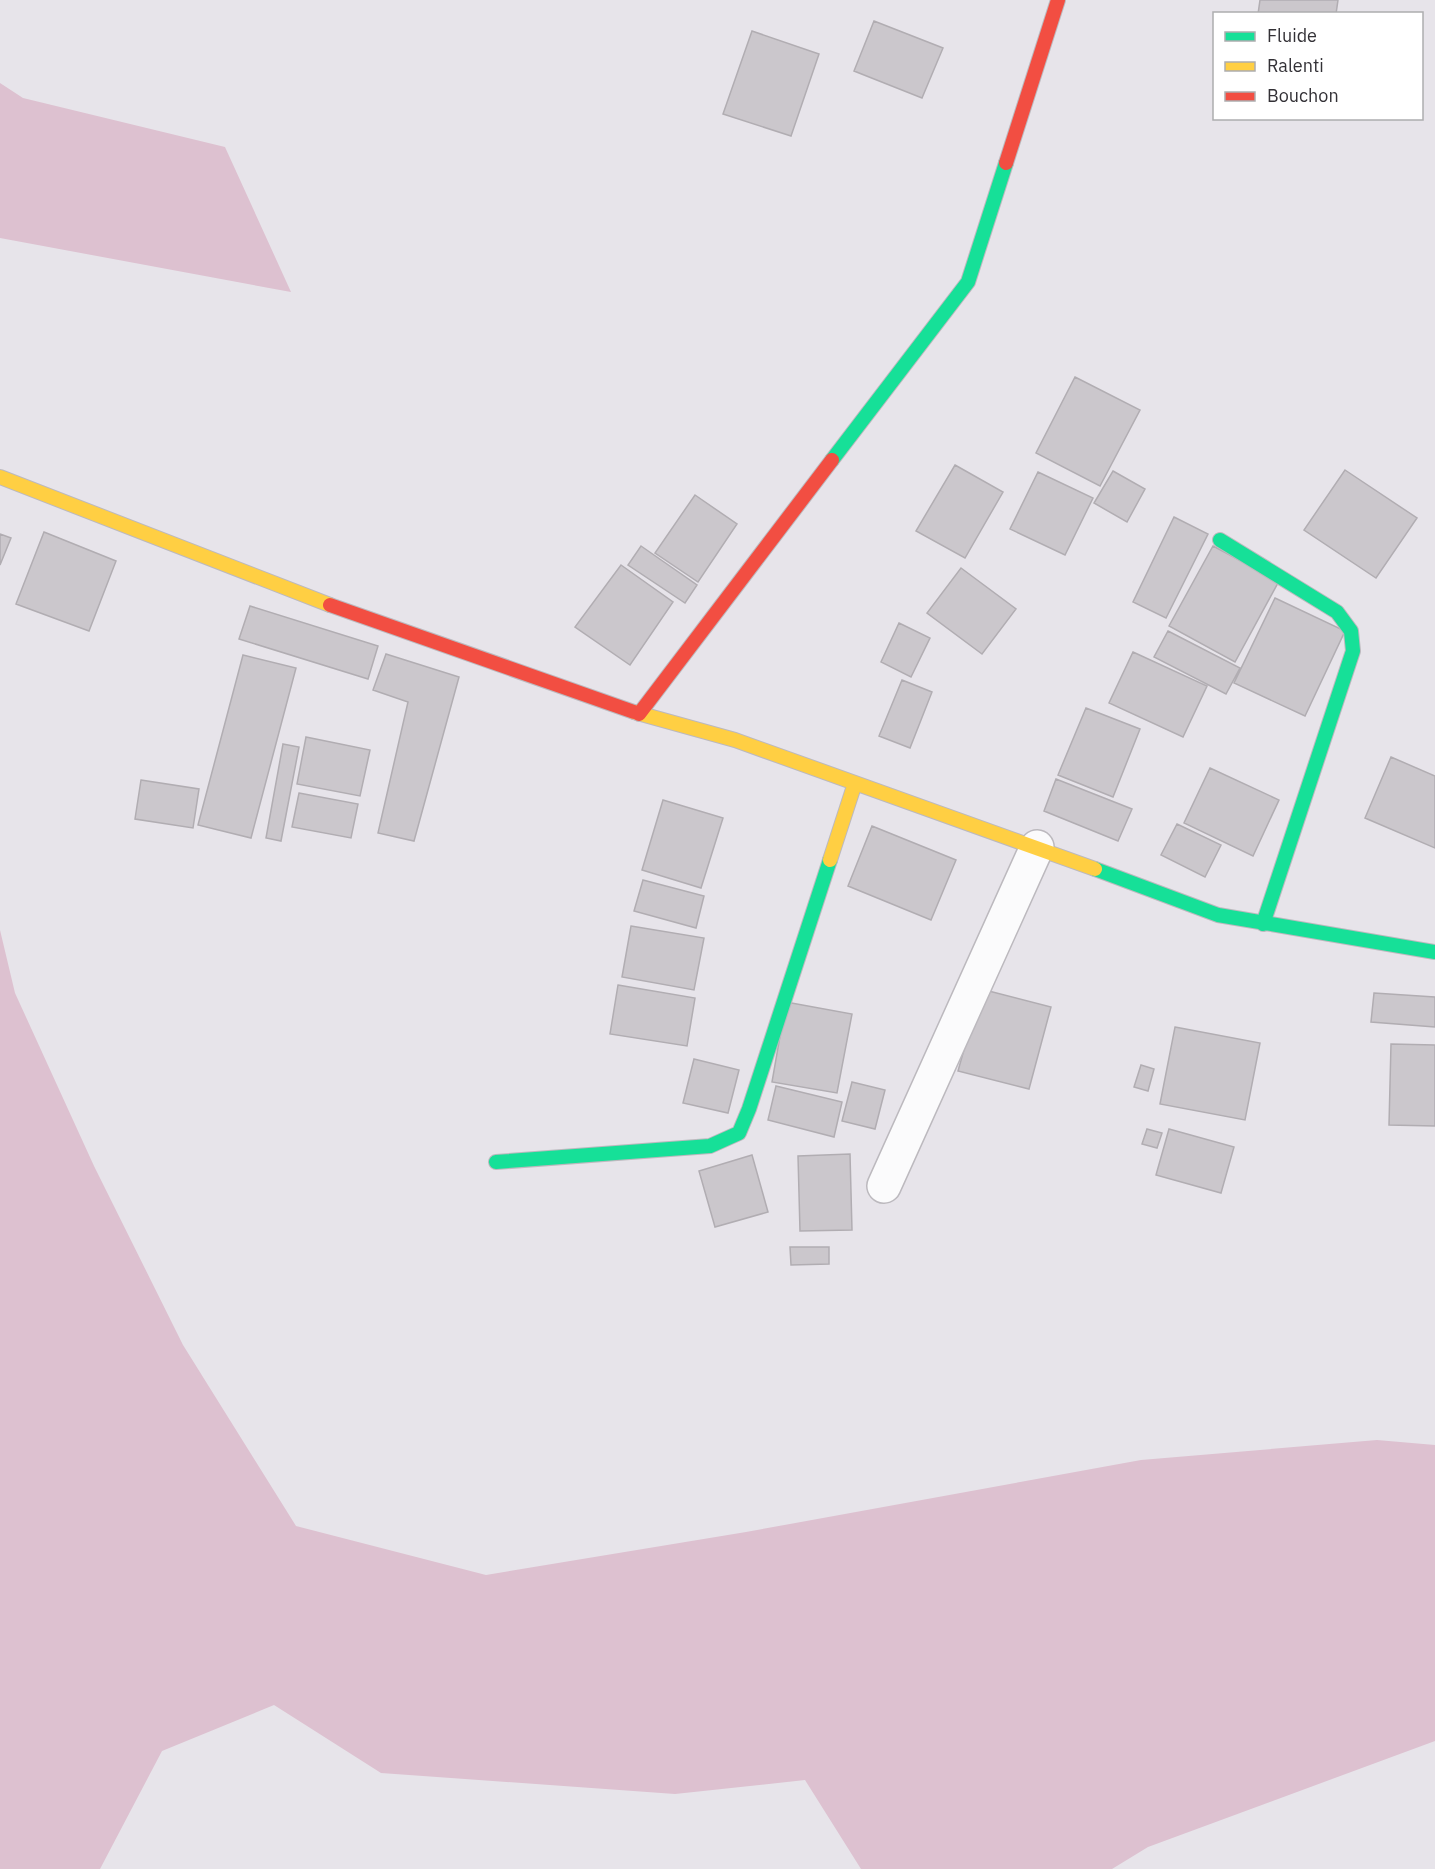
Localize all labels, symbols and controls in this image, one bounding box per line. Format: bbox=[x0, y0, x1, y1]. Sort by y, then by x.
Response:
legend bbox=[1213, 12, 1423, 120]
text: Fluide bbox=[1267, 24, 1317, 47]
text: Ralenti bbox=[1267, 54, 1324, 77]
text: Bouchon bbox=[1267, 84, 1339, 107]

